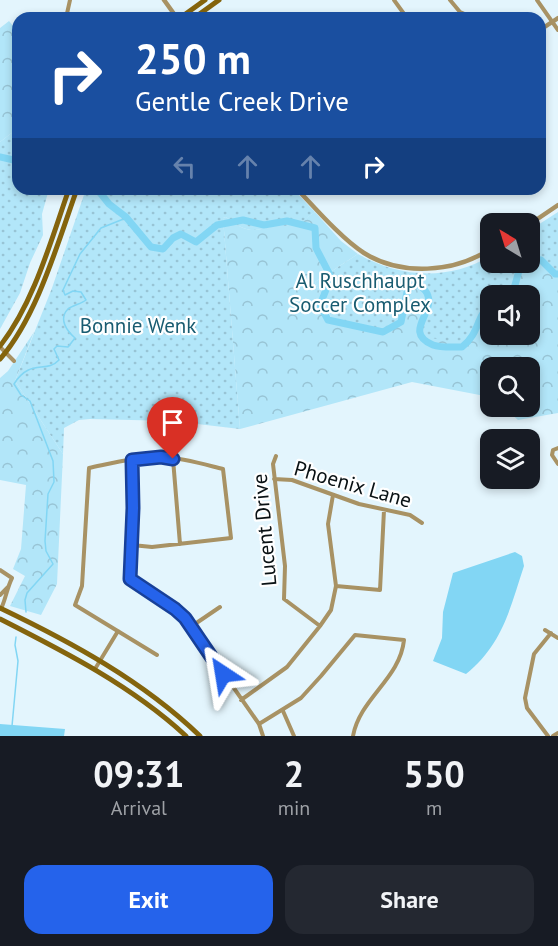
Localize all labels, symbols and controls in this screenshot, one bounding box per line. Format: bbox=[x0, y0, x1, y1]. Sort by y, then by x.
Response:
text: 250 m bbox=[135, 31, 251, 86]
icon: right bbox=[36, 36, 114, 114]
text: Gentle Creek Drive bbox=[135, 84, 349, 118]
icon: left bbox=[168, 150, 201, 183]
icon: ahead bbox=[231, 150, 264, 183]
icon: ahead bbox=[294, 150, 327, 183]
icon: right bbox=[357, 150, 390, 183]
north arrow bbox=[480, 213, 540, 273]
map controls bbox=[480, 213, 540, 489]
park label: Al Ruschhaupt Soccer Complex bbox=[289, 267, 431, 318]
button: sound bbox=[480, 285, 540, 345]
park label: Bonnie Wenk bbox=[80, 312, 196, 339]
button: search bbox=[480, 357, 540, 417]
pin bbox=[147, 397, 198, 459]
icon: arrive bbox=[156, 406, 189, 439]
button: layers bbox=[480, 429, 540, 489]
street label: Phoenix Lane bbox=[291, 454, 415, 514]
street label: Lucent Drive bbox=[246, 473, 282, 587]
position arrow bbox=[191, 642, 255, 706]
text: 09:31 bbox=[93, 750, 185, 797]
text: 2 bbox=[284, 750, 304, 797]
text: 550 bbox=[404, 750, 465, 797]
text: Arrival bbox=[111, 795, 167, 821]
text: min bbox=[278, 795, 310, 821]
text: m bbox=[426, 795, 442, 821]
button: Exit bbox=[24, 865, 273, 934]
button: Share bbox=[285, 865, 534, 934]

